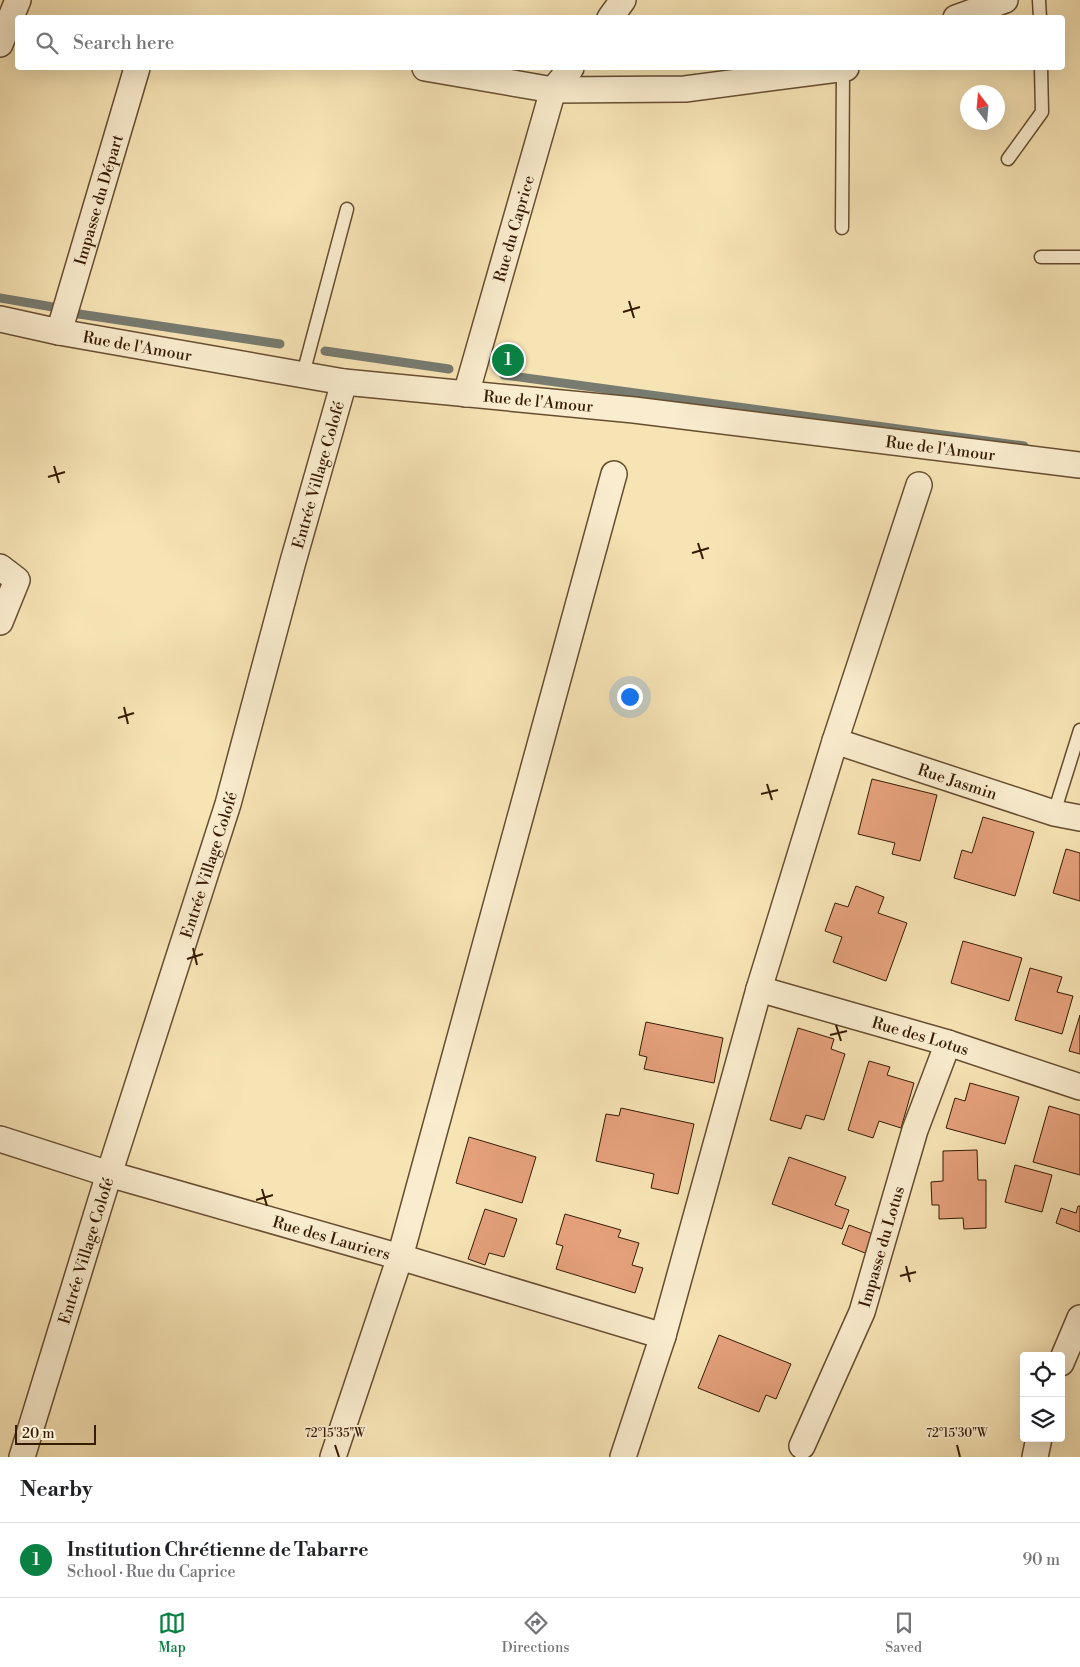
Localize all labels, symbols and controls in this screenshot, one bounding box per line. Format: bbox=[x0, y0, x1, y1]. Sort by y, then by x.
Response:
search box bbox=[15, 15, 1065, 70]
icon: search bbox=[33, 29, 61, 57]
text: Search here bbox=[73, 31, 174, 55]
north arrow bbox=[960, 85, 1005, 130]
street label: Impasse du Départ bbox=[70, 132, 128, 268]
street label: Rue du Caprice bbox=[490, 173, 539, 285]
street label: Rue de l'Amour bbox=[81, 327, 193, 366]
pin: 1 bbox=[492, 341, 524, 379]
street label: Rue de l'Amour bbox=[482, 386, 594, 417]
street label: Entrée Village Colofé bbox=[288, 399, 349, 551]
street label: Rue de l'Amour bbox=[884, 432, 997, 465]
your location bbox=[617, 684, 643, 710]
street label: Rue Jasmin bbox=[915, 760, 1000, 805]
street label: Entrée Village Colofé bbox=[177, 790, 242, 941]
street label: Rue des Lotus bbox=[869, 1013, 971, 1060]
street label: Entrée Village Colofé bbox=[54, 1175, 118, 1327]
street label: Impasse du Lotus bbox=[855, 1184, 909, 1310]
street label: Rue des Lauriers bbox=[270, 1212, 393, 1265]
map controls bbox=[1020, 1352, 1065, 1442]
button: locate bbox=[1020, 1352, 1065, 1397]
button: layers bbox=[1020, 1397, 1065, 1442]
scale bar bbox=[15, 1422, 96, 1445]
text: 20 m bbox=[22, 1425, 54, 1443]
text: 72°15'35"W bbox=[305, 1426, 366, 1441]
text: 72°15'30"W bbox=[926, 1426, 989, 1441]
text: Nearby bbox=[20, 1477, 93, 1503]
text: Institution Chrétienne de Tabarre bbox=[67, 1538, 368, 1562]
text: 1 bbox=[32, 1550, 40, 1570]
text: 90 m bbox=[1022, 1550, 1060, 1570]
text: School · Rue du Caprice bbox=[67, 1562, 236, 1582]
tab: Map bbox=[158, 1609, 186, 1657]
tab: Directions bbox=[502, 1609, 569, 1657]
tab: Saved bbox=[885, 1609, 922, 1657]

